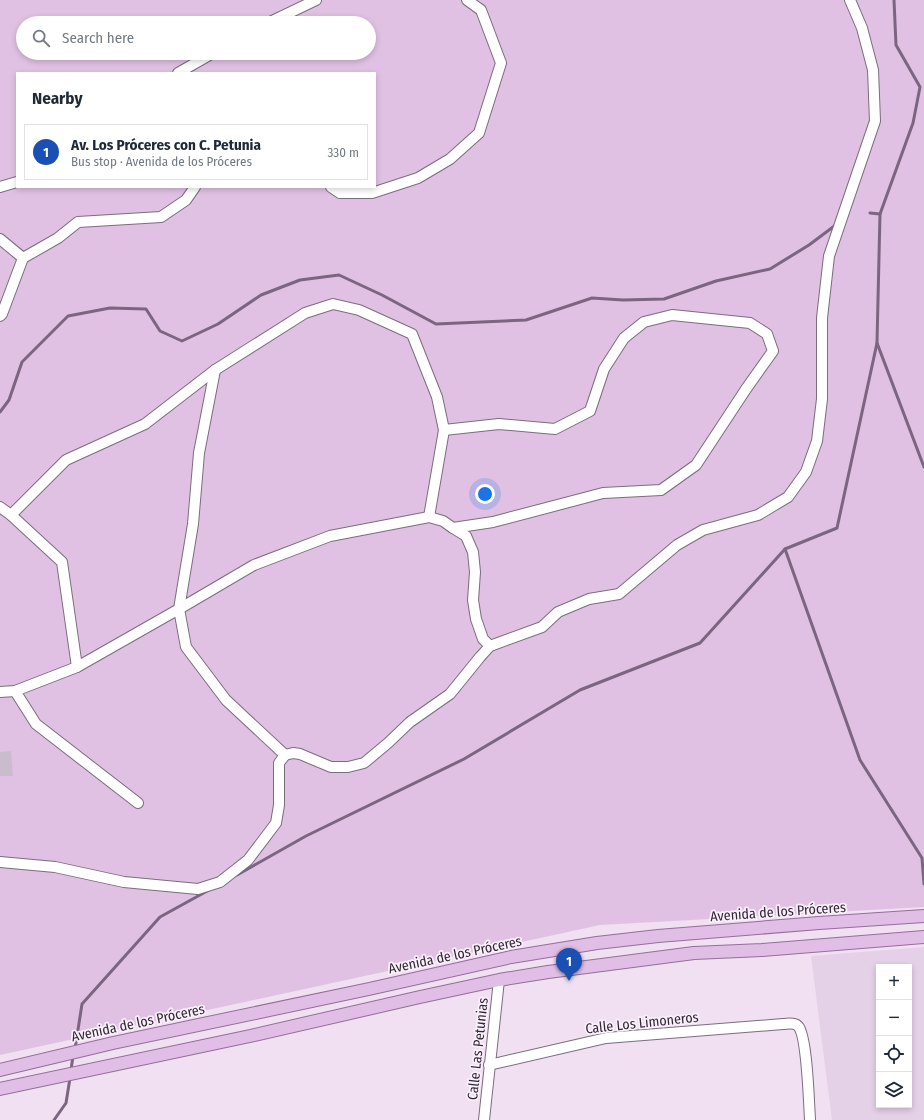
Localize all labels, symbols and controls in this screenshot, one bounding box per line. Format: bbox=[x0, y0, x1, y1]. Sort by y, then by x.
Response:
search box bbox=[16, 16, 376, 60]
icon: search bbox=[30, 27, 52, 49]
text: Search here bbox=[62, 29, 134, 47]
text: Nearby bbox=[32, 88, 83, 109]
text: Av. Los Próceres con C. Petunia bbox=[71, 136, 261, 154]
text: 1 bbox=[43, 145, 49, 160]
text: 330 m bbox=[327, 145, 359, 160]
text: Bus stop · Avenida de los Próceres bbox=[71, 154, 252, 169]
your location bbox=[475, 484, 495, 504]
street label: Avenida de los Próceres bbox=[710, 899, 846, 925]
street label: Avenida de los Próceres bbox=[387, 933, 523, 977]
pin: 1 bbox=[556, 948, 582, 981]
map controls bbox=[876, 964, 912, 1108]
button: + bbox=[876, 964, 912, 1000]
street label: Calle Las Petunias bbox=[464, 997, 492, 1101]
button: − bbox=[876, 1000, 912, 1036]
street label: Avenida de los Próceres bbox=[70, 1001, 206, 1045]
street label: Calle Los Limoneros bbox=[585, 1009, 699, 1037]
button: locate bbox=[876, 1036, 912, 1072]
button: layers bbox=[876, 1072, 912, 1108]

